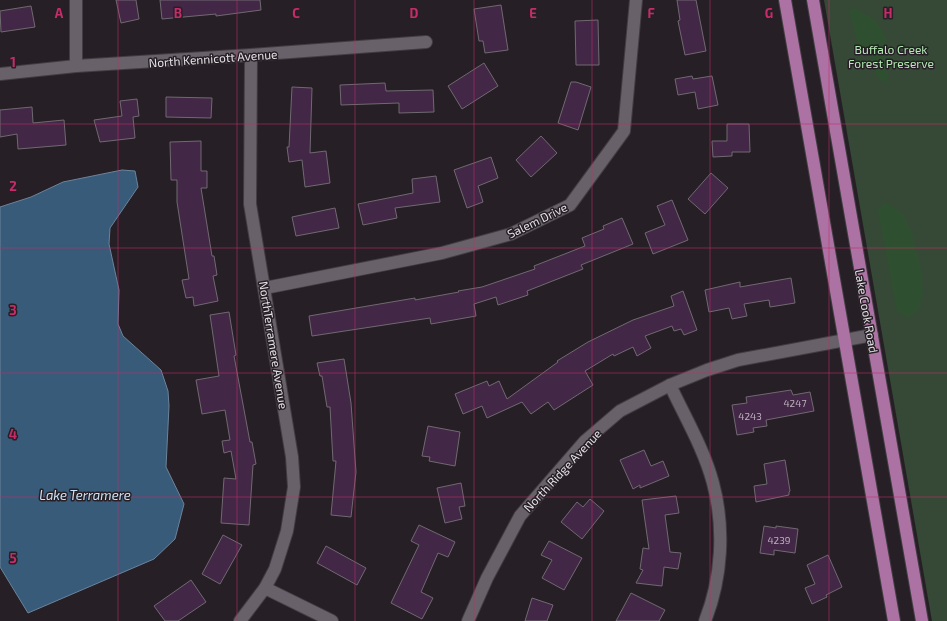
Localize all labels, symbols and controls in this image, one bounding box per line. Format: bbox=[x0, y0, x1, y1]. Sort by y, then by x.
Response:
text: A bbox=[55, 5, 64, 21]
text: B bbox=[174, 5, 182, 21]
text: C bbox=[292, 5, 300, 21]
text: D bbox=[410, 5, 419, 21]
text: E bbox=[529, 5, 537, 21]
text: F bbox=[647, 5, 655, 21]
text: G bbox=[765, 5, 773, 21]
text: H bbox=[884, 5, 893, 21]
park label: Buffalo Creek Forest Preserve bbox=[848, 42, 934, 70]
street label: North Kennicott Avenue bbox=[148, 47, 278, 69]
text: 1 bbox=[10, 54, 16, 70]
text: 2 bbox=[9, 178, 17, 194]
street label: Salem Drive bbox=[505, 199, 569, 241]
street label: Lake Cook Road bbox=[853, 268, 881, 354]
street label: NorthTerramere Avenue bbox=[257, 280, 291, 410]
text: 3 bbox=[9, 302, 17, 318]
house number: 4247 bbox=[783, 397, 807, 409]
house number: 4243 bbox=[738, 410, 762, 422]
text: 4 bbox=[9, 426, 17, 442]
street label: North Ridge Avenue bbox=[520, 426, 604, 514]
water label: Lake Terramere bbox=[39, 487, 131, 503]
house number: 4239 bbox=[767, 534, 791, 546]
text: 5 bbox=[9, 550, 17, 566]

